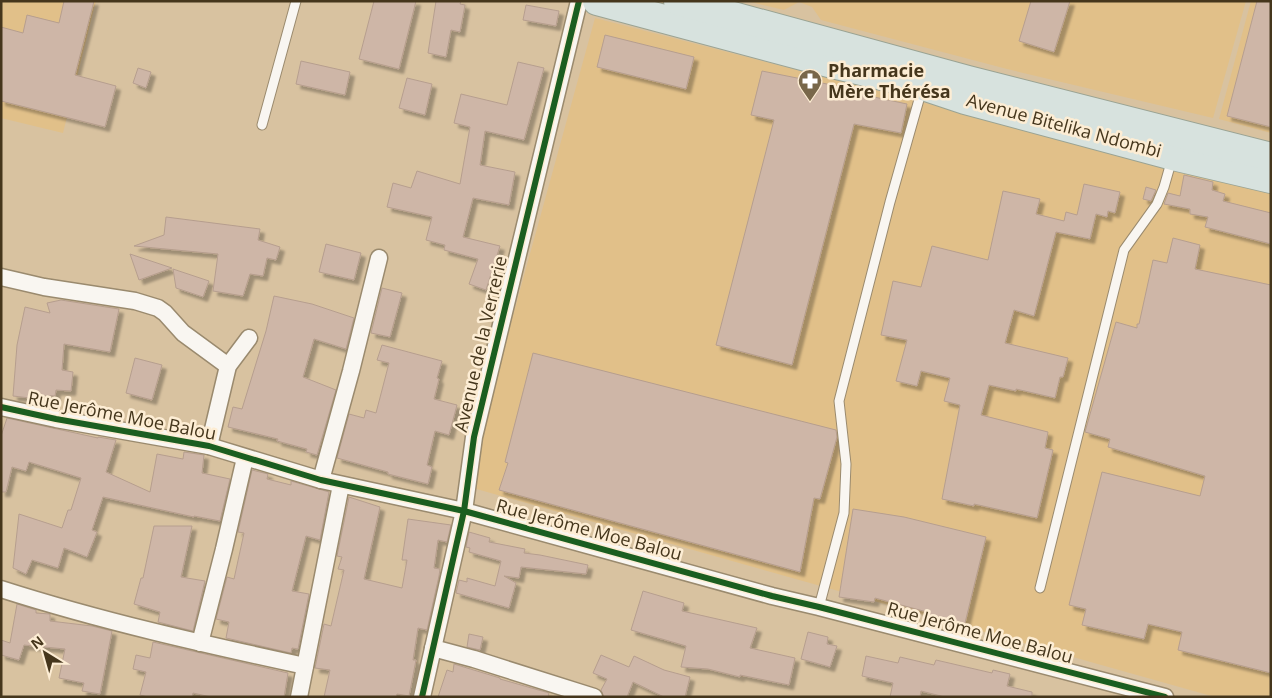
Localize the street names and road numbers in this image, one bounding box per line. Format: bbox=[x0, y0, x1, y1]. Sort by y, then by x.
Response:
street label: Avenue Bitelika Ndombi bbox=[964, 87, 1164, 163]
street label: Avenue de la Verrerie bbox=[448, 253, 512, 434]
street label: Rue Jerôme Moe Balou bbox=[26, 385, 218, 445]
street label: Rue Jerôme Moe Balou bbox=[494, 493, 685, 565]
street label: Rue Jerôme Moe Balou bbox=[885, 596, 1076, 668]

